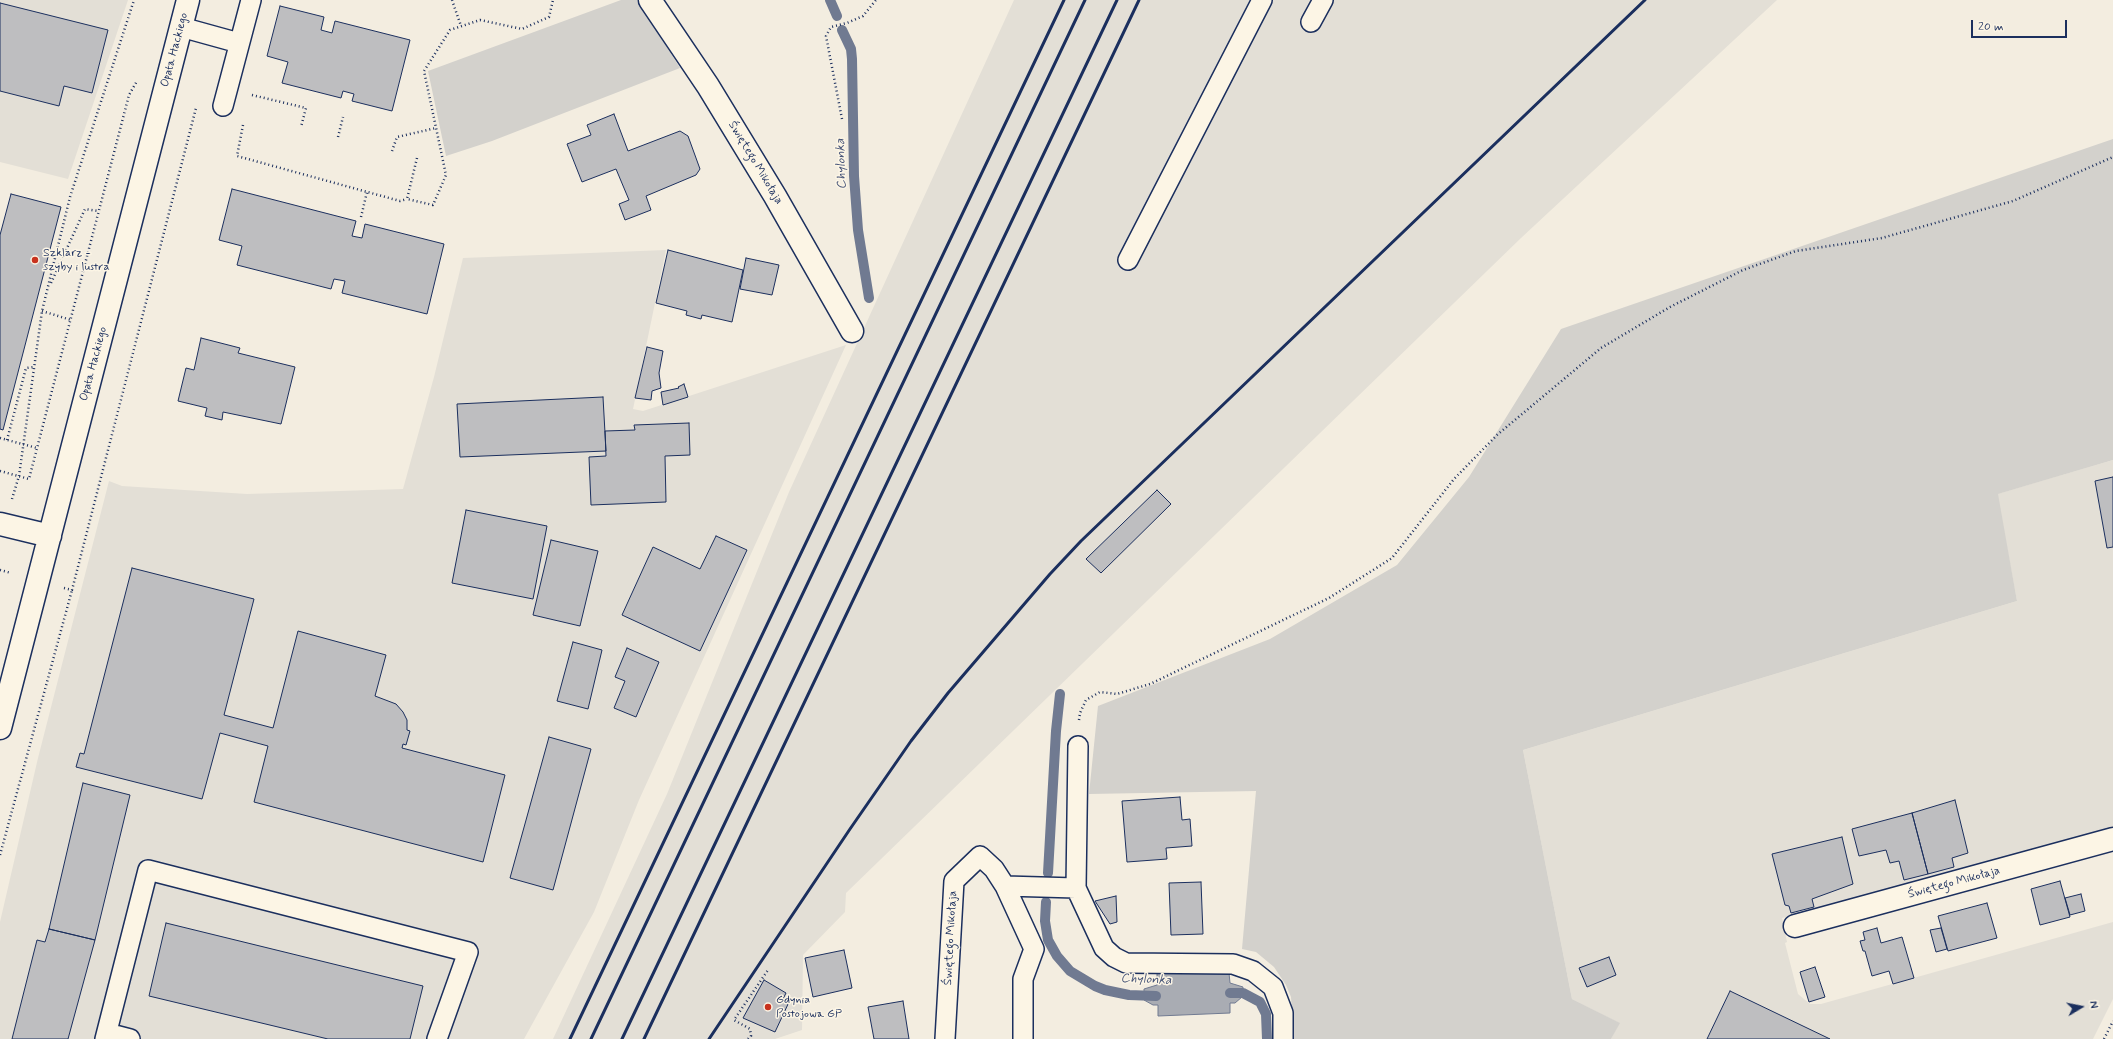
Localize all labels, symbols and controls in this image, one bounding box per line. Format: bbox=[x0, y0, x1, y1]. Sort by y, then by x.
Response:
street label: Opata Hackiego bbox=[158, 11, 192, 89]
scale bar bbox=[1973, 12, 2069, 38]
text: 20 m bbox=[1978, 19, 2004, 35]
street label: Świętego Mikołaja bbox=[724, 119, 786, 207]
water label: Chylonka bbox=[833, 138, 851, 190]
place label: Szklarz - szyby i lustra bbox=[43, 246, 110, 274]
marker: Szklarz - szyby i lustra bbox=[30, 255, 40, 265]
street label: Opata Hackiego bbox=[77, 325, 111, 403]
street label: Świętego Mikołaja bbox=[1906, 864, 2002, 902]
street label: Świętego Mikołaja bbox=[941, 890, 961, 986]
water label: Chylonka bbox=[1120, 971, 1172, 989]
north arrow bbox=[2061, 987, 2101, 1027]
place label: Gdynia Postojowa GP bbox=[776, 993, 842, 1021]
text: N bbox=[2085, 1000, 2100, 1010]
marker: Gdynia Postojowa GP bbox=[763, 1002, 773, 1012]

